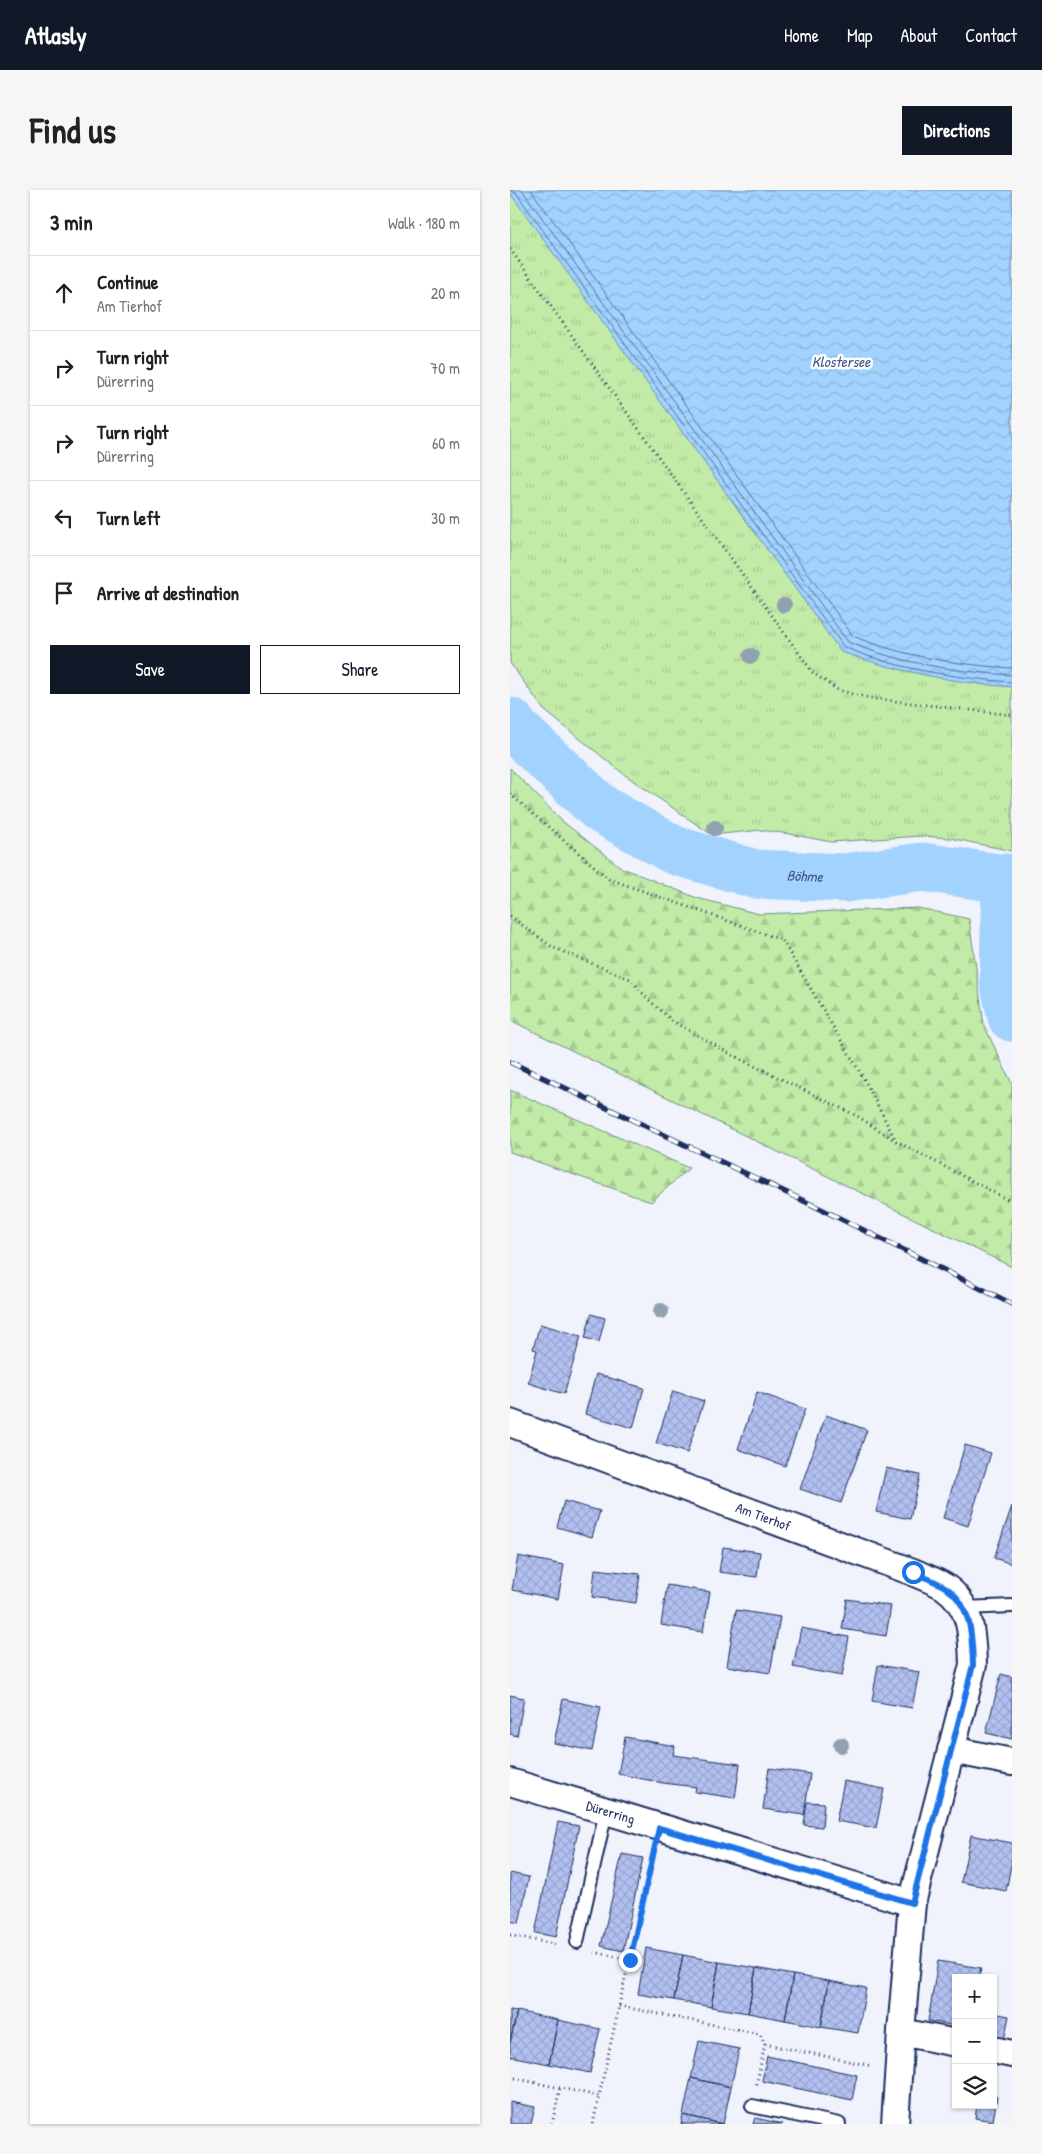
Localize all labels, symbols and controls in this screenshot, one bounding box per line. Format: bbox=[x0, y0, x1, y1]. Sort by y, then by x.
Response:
text: Atlasly bbox=[25, 19, 87, 51]
text: Home bbox=[784, 23, 819, 48]
text: Map bbox=[847, 23, 872, 48]
text: About bbox=[900, 23, 937, 48]
text: Contact bbox=[965, 23, 1017, 48]
button: Directions bbox=[902, 106, 1012, 155]
text: Find us bbox=[30, 107, 116, 154]
text: 3 min bbox=[50, 208, 93, 237]
text: Walk · 180 m bbox=[388, 212, 460, 234]
text: Continue bbox=[97, 269, 158, 295]
icon: ahead bbox=[50, 279, 78, 307]
text: 20 m bbox=[431, 282, 460, 304]
text: Am Tierhof bbox=[97, 295, 162, 317]
text: Turn right bbox=[97, 344, 168, 370]
water label: Klostersee bbox=[812, 351, 871, 372]
icon: right bbox=[50, 354, 78, 382]
text: 70 m bbox=[430, 357, 460, 379]
text: Dürerring bbox=[97, 370, 154, 392]
text: Turn right bbox=[97, 419, 168, 445]
icon: right bbox=[50, 429, 78, 457]
text: 60 m bbox=[432, 432, 460, 454]
text: Dürerring bbox=[97, 445, 154, 467]
icon: left bbox=[50, 504, 78, 532]
text: Turn left bbox=[97, 505, 160, 531]
text: 30 m bbox=[431, 507, 460, 529]
icon: arrive bbox=[50, 579, 78, 607]
text: Arrive at destination bbox=[97, 580, 239, 606]
button: Save bbox=[50, 645, 250, 694]
button: Share bbox=[260, 645, 460, 694]
water label: Böhme bbox=[786, 864, 824, 887]
street label: Am Tierhof bbox=[733, 1497, 793, 1535]
route start bbox=[902, 1561, 925, 1584]
street label: Dürerring bbox=[584, 1796, 637, 1829]
route end bbox=[619, 1949, 642, 1972]
map controls bbox=[952, 1974, 997, 2109]
button: + bbox=[952, 1974, 997, 2019]
button: − bbox=[952, 2019, 997, 2064]
button: layers bbox=[952, 2064, 997, 2109]

